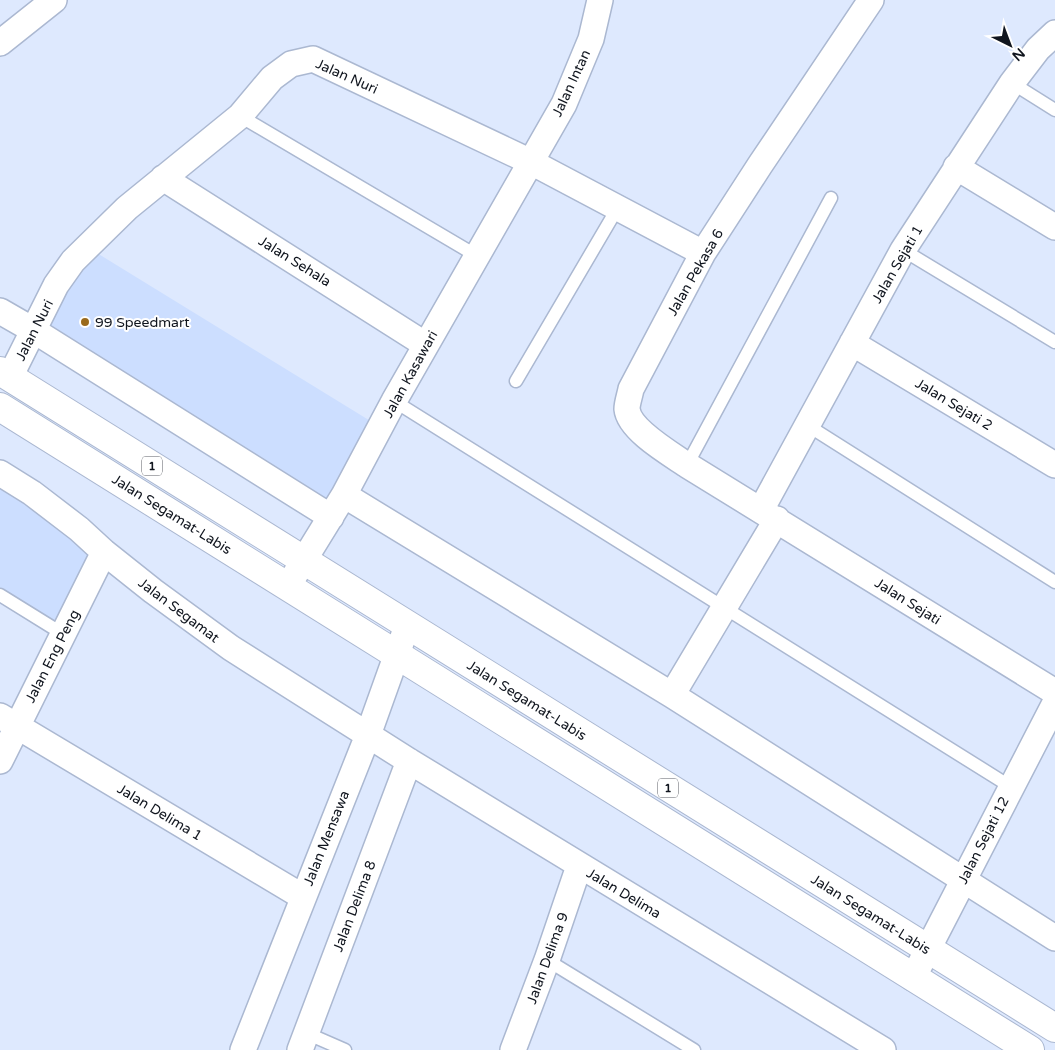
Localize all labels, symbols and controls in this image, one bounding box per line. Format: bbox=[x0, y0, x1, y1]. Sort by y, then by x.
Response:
north arrow bbox=[985, 20, 1035, 70]
text: N bbox=[1008, 44, 1028, 64]
street label: Jalan Intan bbox=[549, 47, 594, 119]
street label: Jalan Nuri bbox=[313, 55, 381, 98]
street label: Jalan Sejati 1 bbox=[868, 222, 927, 306]
street label: Jalan Pekasa 6 bbox=[664, 226, 727, 319]
street label: Jalan Sehala bbox=[255, 232, 334, 290]
street label: Jalan Nuri bbox=[12, 297, 57, 364]
place label: 99 Speedmart bbox=[95, 314, 190, 331]
marker: 99 Speedmart bbox=[79, 316, 91, 328]
street label: Jalan Kasawari bbox=[379, 328, 441, 421]
street label: Jalan Sejati 2 bbox=[912, 375, 995, 434]
road number: 1 bbox=[142, 456, 162, 476]
street label: Jalan Segamat-Labis bbox=[109, 471, 235, 558]
street label: Jalan Segamat bbox=[135, 574, 223, 647]
street label: Jalan Sejati bbox=[872, 574, 944, 628]
street label: Jalan Eng Peng bbox=[22, 607, 83, 706]
street label: Jalan Segamat-Labis bbox=[464, 657, 590, 744]
road number: 1 bbox=[658, 778, 678, 798]
street label: Jalan Delima 1 bbox=[114, 780, 205, 844]
street label: Jalan Mensawa bbox=[300, 788, 353, 888]
street label: Jalan Sejati 12 bbox=[954, 794, 1013, 887]
street label: Jalan Delima 8 bbox=[329, 858, 380, 954]
street label: Jalan Delima bbox=[583, 865, 664, 922]
street label: Jalan Segamat-Labis bbox=[808, 871, 934, 958]
street label: Jalan Delima 9 bbox=[523, 910, 572, 1006]

